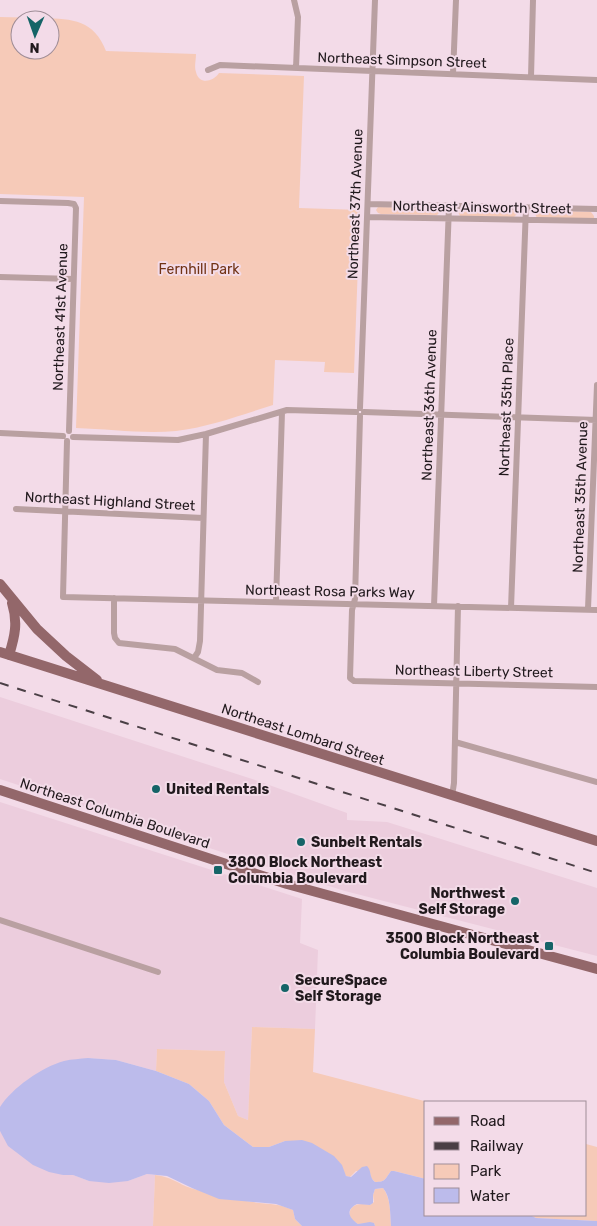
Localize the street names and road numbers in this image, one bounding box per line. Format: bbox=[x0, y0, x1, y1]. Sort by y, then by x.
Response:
street label: Northeast Simpson Street bbox=[317, 49, 487, 72]
street label: Northeast 37th Avenue bbox=[344, 128, 367, 279]
street label: Northeast Ainsworth Street bbox=[392, 197, 572, 218]
street label: Northeast 41st Avenue bbox=[49, 243, 72, 391]
street label: Northeast 36th Avenue bbox=[418, 329, 441, 481]
street label: Northeast 35th Place bbox=[496, 337, 517, 477]
street label: Northeast 35th Avenue bbox=[569, 421, 592, 573]
street label: Northeast Highland Street bbox=[24, 489, 196, 514]
street label: Northeast Rosa Parks Way bbox=[245, 582, 415, 601]
street label: Northeast Liberty Street bbox=[395, 662, 554, 681]
street label: Northeast Lombard Street bbox=[219, 700, 387, 769]
street label: Northeast Columbia Boulevard bbox=[18, 775, 212, 852]

